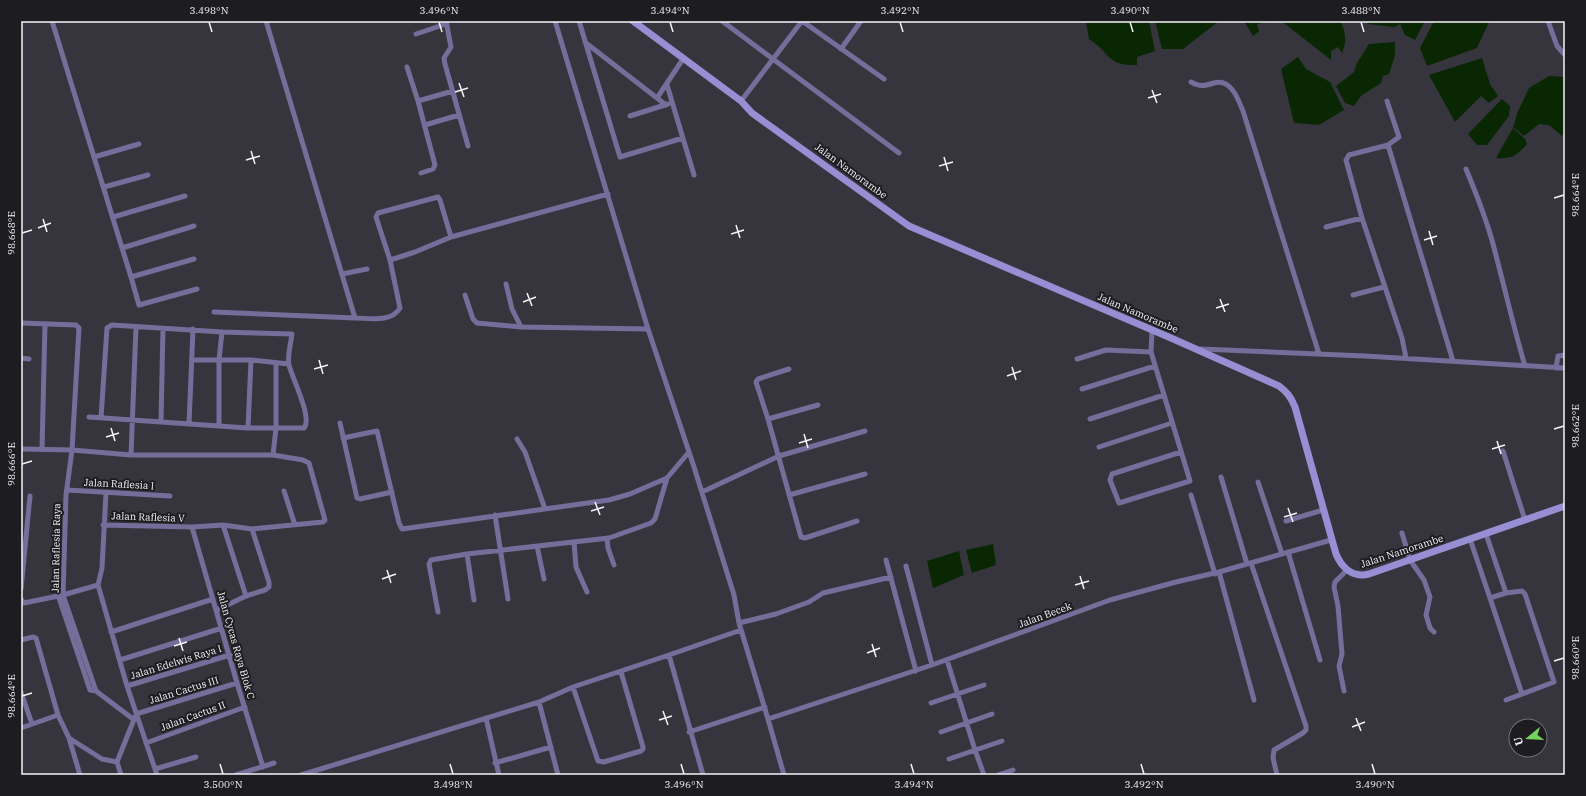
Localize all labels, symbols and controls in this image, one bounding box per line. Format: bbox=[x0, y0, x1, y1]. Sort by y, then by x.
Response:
text: 3.498°N bbox=[189, 4, 229, 17]
text: 3.496°N bbox=[419, 4, 459, 17]
text: 3.494°N bbox=[650, 4, 690, 17]
text: 3.492°N bbox=[880, 4, 920, 17]
text: 3.490°N bbox=[1110, 4, 1150, 17]
text: 3.488°N bbox=[1341, 4, 1381, 17]
street label: Jalan Namorambe bbox=[812, 140, 890, 202]
text: 98.664°E bbox=[1569, 173, 1582, 217]
text: 98.668°E bbox=[5, 211, 18, 255]
street label: Jalan Namorambe bbox=[1096, 290, 1180, 336]
text: 98.662°E bbox=[1569, 404, 1582, 448]
text: 98.666°E bbox=[5, 442, 18, 486]
street label: Jalan Raflesia I bbox=[84, 476, 154, 492]
street label: Jalan Raflesia Raya bbox=[49, 503, 63, 593]
street label: Jalan Raflesia V bbox=[111, 509, 185, 525]
street label: Jalan Namorambe bbox=[1359, 531, 1445, 571]
street label: Jalan Cycas Raya Blok C bbox=[214, 590, 258, 700]
street label: Jalan Becek bbox=[1017, 599, 1073, 631]
text: 98.660°E bbox=[1569, 636, 1582, 680]
street label: Jalan Edelwis Raya I bbox=[129, 642, 223, 682]
street label: Jalan Cactus III bbox=[148, 673, 220, 707]
text: 98.664°E bbox=[5, 674, 18, 718]
street label: Jalan Cactus II bbox=[159, 698, 227, 734]
north arrow bbox=[1508, 718, 1548, 758]
text: U bbox=[1510, 734, 1526, 747]
text: 3.500°N bbox=[203, 778, 243, 791]
text: 3.498°N bbox=[433, 778, 473, 791]
text: 3.496°N bbox=[664, 778, 704, 791]
text: 3.494°N bbox=[894, 778, 934, 791]
text: 3.492°N bbox=[1124, 778, 1164, 791]
text: 3.490°N bbox=[1355, 778, 1395, 791]

